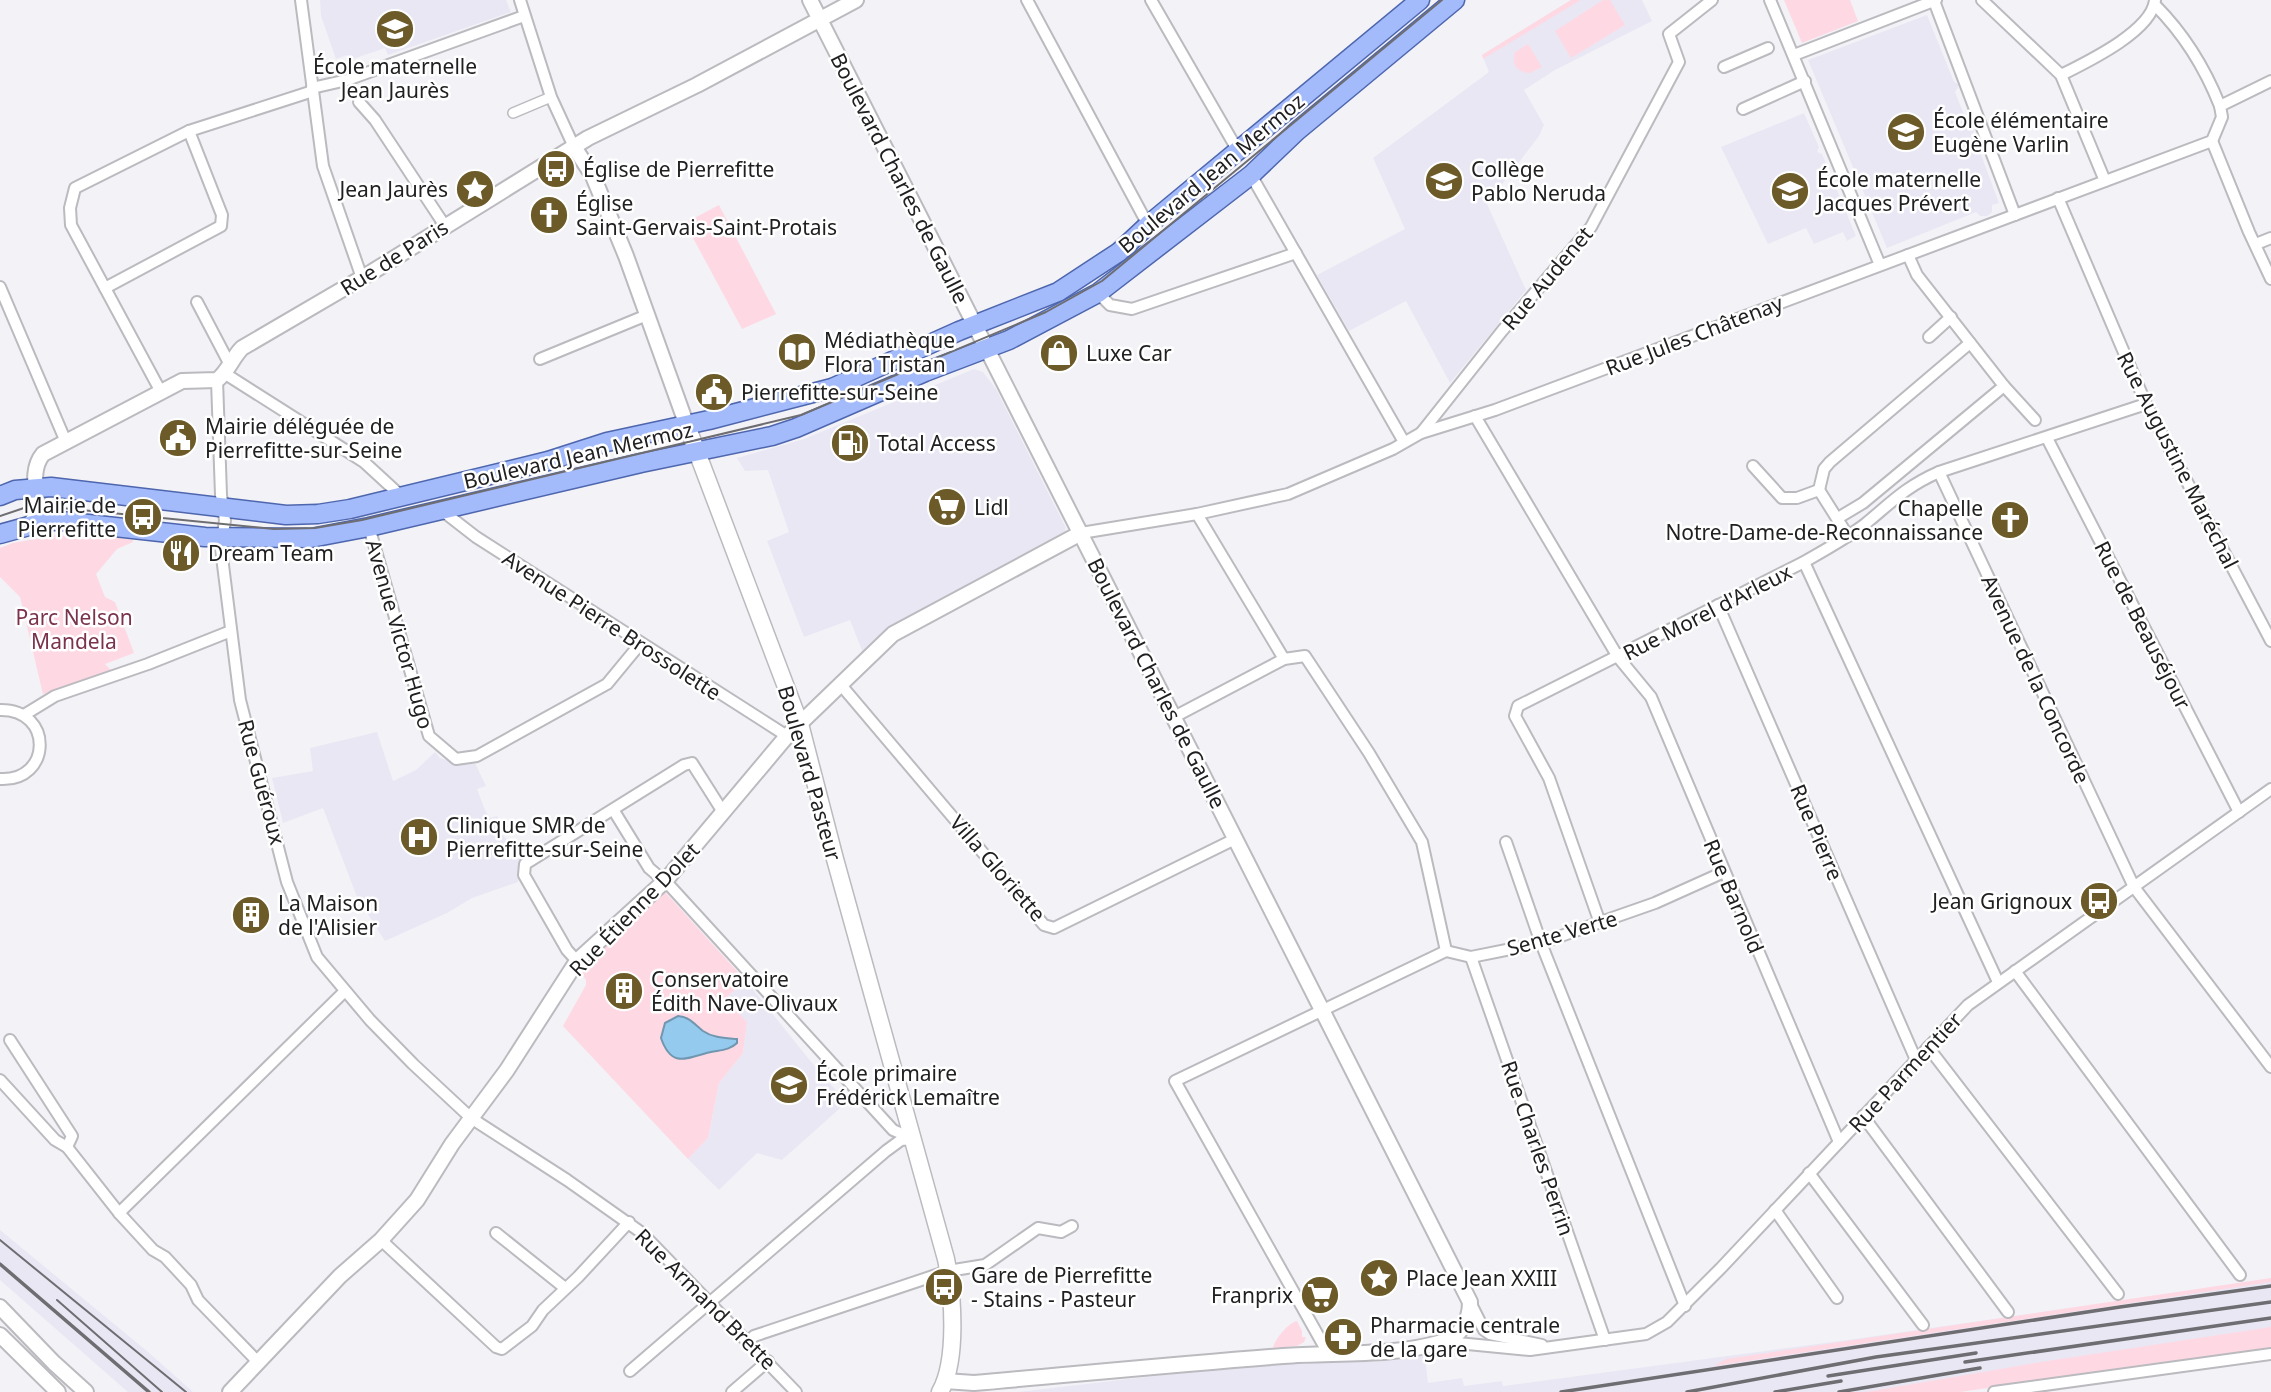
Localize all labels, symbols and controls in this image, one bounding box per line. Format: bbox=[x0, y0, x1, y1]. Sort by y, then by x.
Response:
school or university icon: École maternelle Jean Jaurès bbox=[374, 8, 416, 50]
street label: Boulevard Charles de Gaulle bbox=[824, 48, 976, 308]
place label: École maternelle Jean Jaurès bbox=[313, 52, 477, 104]
street label: Boulevard Jean Mermoz bbox=[1112, 87, 1310, 259]
place label: École élémentaire Eugène Varlin bbox=[1933, 106, 2109, 158]
school or university icon: École élémentaire Eugène Varlin bbox=[1885, 111, 1927, 153]
bus stop icon: Église de Pierrefitte bbox=[535, 148, 577, 190]
place label: Église de Pierrefitte bbox=[583, 155, 774, 183]
place label: Collège Pablo Neruda bbox=[1471, 155, 1606, 207]
school or university icon: Collège Pablo Neruda bbox=[1423, 160, 1465, 202]
place label: École maternelle Jacques Prévert bbox=[1815, 165, 1981, 217]
place icon: Jean Jaurès bbox=[454, 168, 496, 210]
school or university icon: École maternelle Jacques Prévert bbox=[1769, 170, 1811, 212]
place label: Jean Jaurès bbox=[338, 175, 448, 203]
place label: Église Saint-Gervais-Saint-Protais bbox=[576, 189, 837, 241]
church icon: Église Saint-Gervais-Saint-Protais bbox=[528, 194, 570, 236]
street label: Rue de Paris bbox=[335, 213, 453, 301]
street label: Rue Audenet bbox=[1495, 220, 1599, 336]
street label: Rue Jules Châtenay bbox=[1601, 288, 1787, 382]
place label: Médiathèque Flora Tristan bbox=[824, 326, 955, 378]
library icon: Médiathèque Flora Tristan bbox=[776, 331, 818, 373]
shop icon: Luxe Car bbox=[1038, 332, 1080, 374]
place label: Luxe Car bbox=[1086, 339, 1172, 367]
street label: Rue Augustine Maréchal bbox=[2111, 347, 2245, 573]
public building icon: Pierrefitte-sur-Seine bbox=[693, 371, 735, 413]
place label: Pierrefitte-sur-Seine bbox=[741, 378, 938, 406]
place label: Mairie déléguée de Pierrefitte-sur-Seine bbox=[205, 412, 402, 464]
street label: Boulevard Jean Mermoz bbox=[461, 415, 696, 495]
public building icon: Mairie déléguée de Pierrefitte-sur-Seine bbox=[157, 417, 199, 459]
fuel station icon: Total Access bbox=[829, 422, 871, 464]
place label: Total Access bbox=[877, 429, 996, 457]
supermarket icon: Lidl bbox=[926, 486, 968, 528]
place label: Mairie de Pierrefitte bbox=[18, 491, 116, 543]
place label: Lidl bbox=[974, 493, 1009, 521]
place label: Chapelle Notre-Dame-de-Reconnaissance bbox=[1665, 494, 1983, 546]
bus stop icon: Mairie de Pierrefitte bbox=[122, 496, 164, 538]
church icon: Chapelle Notre-Dame-de-Reconnaissance bbox=[1989, 499, 2031, 541]
restaurant icon: Dream Team bbox=[160, 532, 202, 574]
street label: Avenue Victor Hugo bbox=[360, 536, 440, 732]
street label: Rue de Beauséjour bbox=[2088, 536, 2198, 714]
place label: Dream Team bbox=[208, 539, 334, 567]
street label: Avenue Pierre Brossolette bbox=[497, 544, 727, 706]
street label: Boulevard Charles de Gaulle bbox=[1081, 553, 1233, 813]
street label: Rue Morel d'Arleux bbox=[1618, 557, 1796, 667]
street label: Avenue de la Concorde bbox=[1975, 570, 2097, 788]
park label: Parc Nelson Mandela bbox=[15, 603, 133, 655]
street label: Boulevard Pasteur bbox=[772, 682, 848, 864]
street label: Rue Guéroux bbox=[232, 716, 292, 848]
street label: Rue Pierre bbox=[1784, 780, 1850, 884]
street label: Villa Gloriette bbox=[944, 809, 1052, 927]
place label: Clinique SMR de Pierrefitte-sur-Seine bbox=[446, 811, 643, 863]
hospital icon: Clinique SMR de Pierrefitte-sur-Seine bbox=[398, 816, 440, 858]
street label: Rue Barnold bbox=[1697, 835, 1771, 957]
street label: Rue Étienne Dolet bbox=[563, 836, 705, 982]
bus stop icon: Jean Grignoux bbox=[2078, 880, 2120, 922]
place label: Jean Grignoux bbox=[1930, 887, 2072, 915]
place label: La Maison de l'Alisier bbox=[278, 889, 378, 941]
building icon: La Maison de l'Alisier bbox=[230, 894, 272, 936]
street label: Sente Verte bbox=[1504, 904, 1620, 962]
place label: Conservatoire Édith Nave-Olivaux bbox=[651, 965, 838, 1017]
building icon: Conservatoire Édith Nave-Olivaux bbox=[603, 970, 645, 1012]
street label: Rue Parmentier bbox=[1842, 1006, 1968, 1138]
street label: Rue Charles Perrin bbox=[1495, 1057, 1581, 1239]
place label: École primaire Frédérick Lemaître bbox=[816, 1059, 1000, 1111]
school or university icon: École primaire Frédérick Lemaître bbox=[768, 1064, 810, 1106]
street label: Rue Armand Brette bbox=[629, 1222, 783, 1376]
place icon: Place Jean XXIII bbox=[1358, 1257, 1400, 1299]
place label: Gare de Pierrefitte - Stains - Pasteur bbox=[971, 1261, 1152, 1313]
place label: Place Jean XXIII bbox=[1406, 1264, 1557, 1292]
bus stop icon: Gare de Pierrefitte - Stains - Pasteur bbox=[923, 1266, 965, 1308]
supermarket icon: Franprix bbox=[1299, 1274, 1341, 1316]
place label: Franprix bbox=[1211, 1281, 1293, 1309]
place label: Pharmacie centrale de la gare bbox=[1370, 1311, 1560, 1363]
pharmacy icon: Pharmacie centrale de la gare bbox=[1322, 1316, 1364, 1358]

